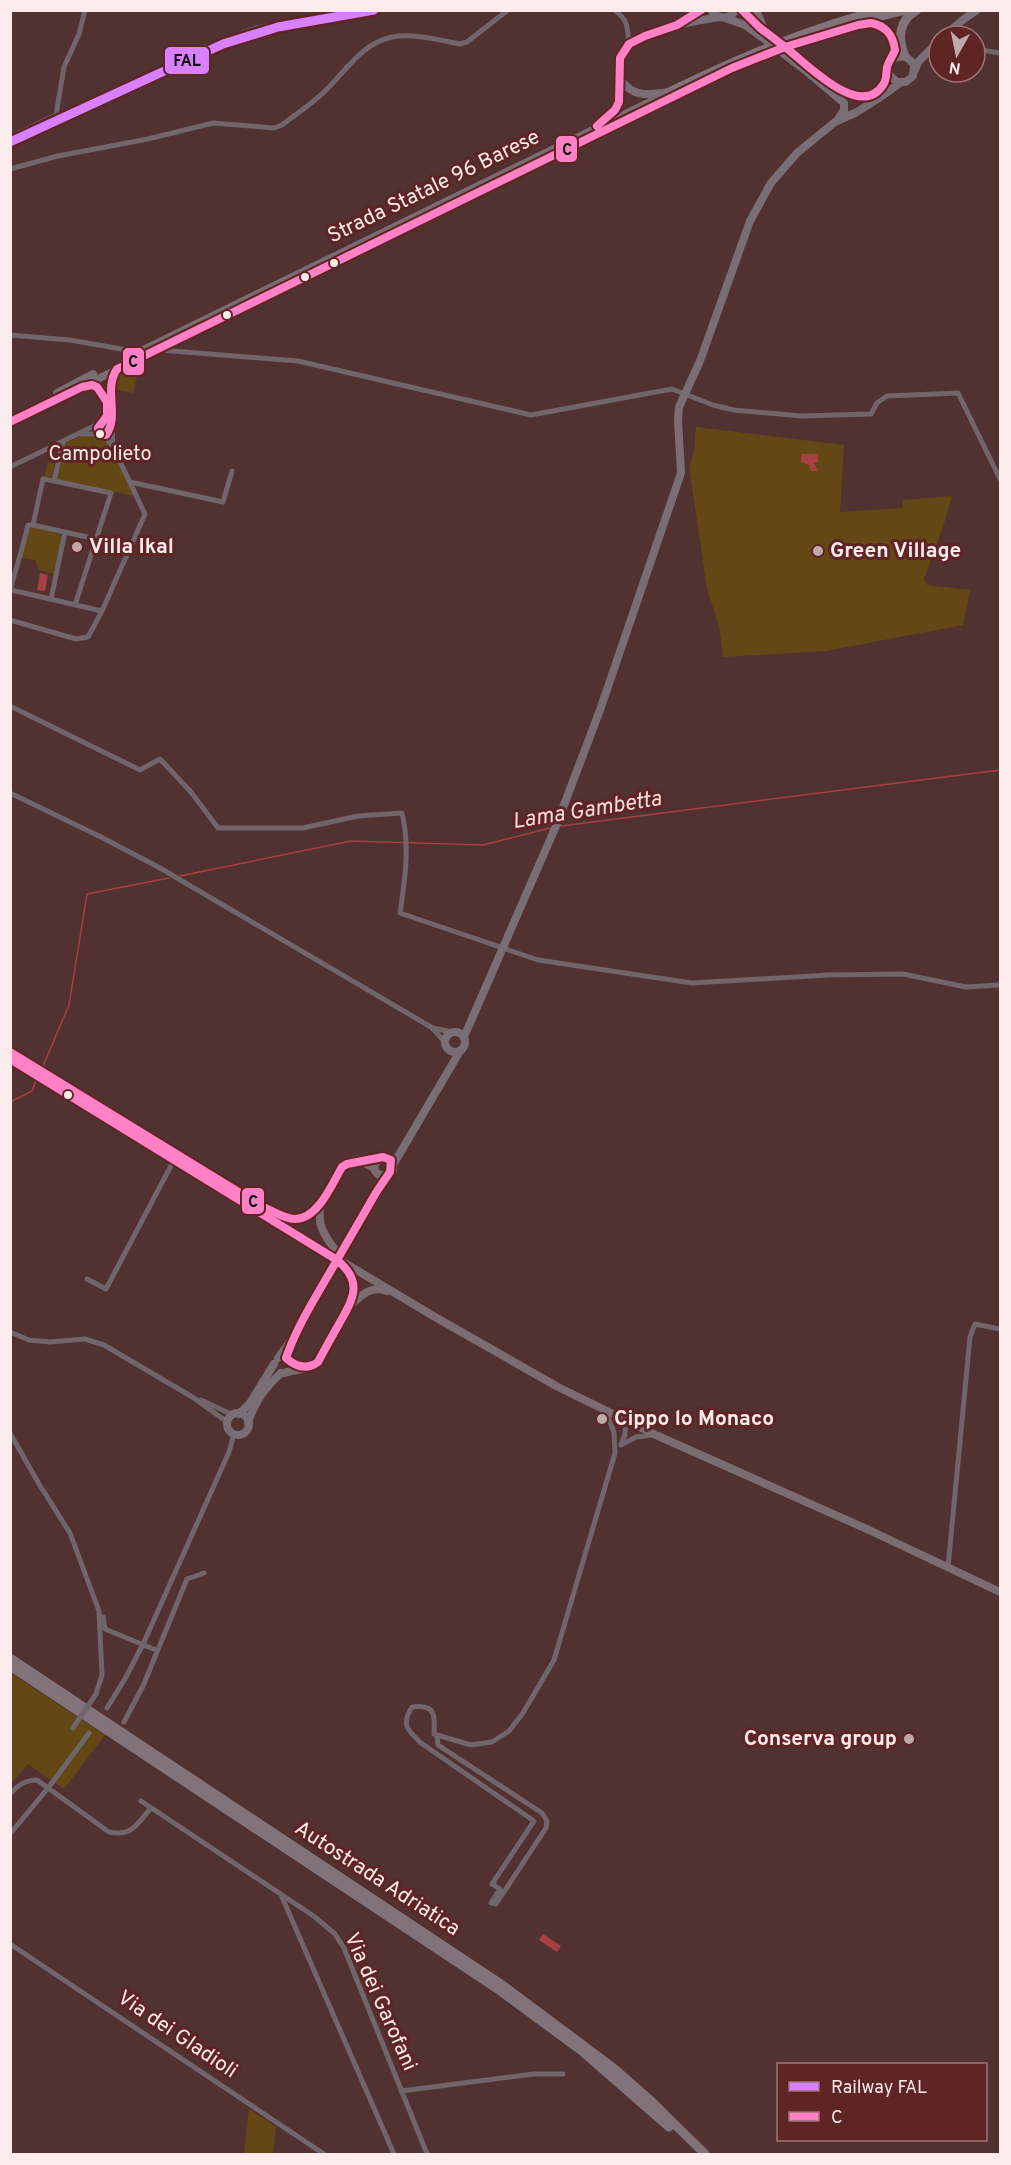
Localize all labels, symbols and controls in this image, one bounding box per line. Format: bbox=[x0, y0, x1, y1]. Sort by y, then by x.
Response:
north arrow bbox=[927, 24, 987, 84]
line badge: FAL bbox=[164, 46, 210, 75]
text: FAL bbox=[173, 52, 201, 72]
text: N bbox=[948, 56, 962, 78]
street label: Strada Statale 96 Barese bbox=[324, 124, 544, 250]
line badge: C bbox=[555, 135, 578, 163]
text: C bbox=[562, 141, 572, 161]
unlabelled marker bbox=[328, 257, 340, 269]
unlabelled marker bbox=[299, 271, 311, 283]
unlabelled marker bbox=[221, 309, 233, 321]
line badge: C bbox=[122, 347, 145, 376]
text: C bbox=[128, 353, 138, 373]
marker: Campolieto bbox=[94, 428, 106, 440]
place label: Campolieto bbox=[48, 442, 152, 468]
place label: Villa Ikal bbox=[89, 534, 174, 561]
place label: Green Village bbox=[830, 538, 961, 565]
marker: Villa Ikal bbox=[70, 540, 84, 554]
marker: Green Village bbox=[811, 544, 825, 558]
water label: Lama Gambetta bbox=[510, 786, 664, 836]
unlabelled marker bbox=[62, 1089, 74, 1101]
line badge: C bbox=[241, 1187, 265, 1215]
text: C bbox=[248, 1193, 258, 1213]
place label: Cippo lo Monaco bbox=[614, 1406, 774, 1433]
marker: Cippo lo Monaco bbox=[595, 1412, 609, 1426]
place label: Conserva group bbox=[744, 1726, 897, 1753]
marker: Conserva group bbox=[902, 1732, 916, 1746]
street label: Autostrada Adriatica bbox=[289, 1815, 465, 1943]
street label: Via dei Garofani bbox=[337, 1929, 423, 2075]
street label: Via dei Gladioli bbox=[112, 1985, 242, 2085]
legend bbox=[777, 2063, 987, 2141]
text: Railway FAL bbox=[831, 2077, 927, 2100]
text: C bbox=[831, 2107, 843, 2130]

